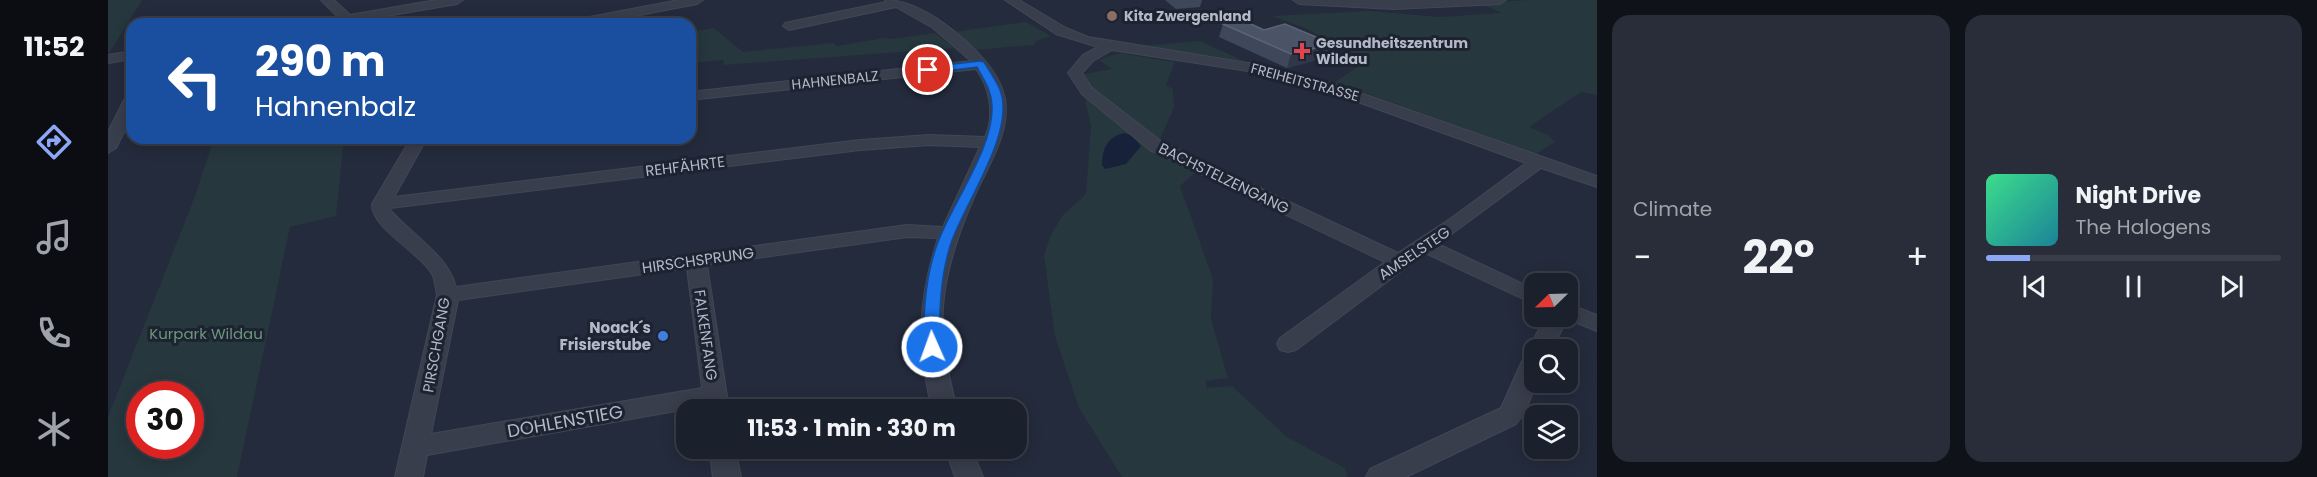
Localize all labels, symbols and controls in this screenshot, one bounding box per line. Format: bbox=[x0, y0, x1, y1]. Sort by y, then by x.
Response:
place label: Kita Zwergenland bbox=[1124, 6, 1251, 26]
marker: Kita Zwergenland bbox=[1105, 9, 1119, 23]
text: 11:52 bbox=[24, 28, 84, 65]
text: 290 m bbox=[255, 32, 386, 91]
place label: Gesundheitszentrum Wildau bbox=[1316, 33, 1468, 69]
icon: left bbox=[156, 42, 234, 120]
marker: Gesundheitszentrum Wildau bbox=[1293, 42, 1311, 60]
pin bbox=[902, 44, 953, 95]
icon: arrive bbox=[911, 53, 944, 86]
street label: FREIHEITSTRASSE bbox=[1249, 58, 1361, 106]
street label: HAHNENBALZ bbox=[791, 65, 879, 95]
text: Hahnenbalz bbox=[255, 88, 416, 125]
icon: directions bbox=[33, 121, 75, 163]
street label: BACHSTELZENGANG bbox=[1155, 137, 1293, 219]
street label: REHFÄHRTE bbox=[644, 151, 726, 181]
text: Night Drive bbox=[2076, 180, 2201, 211]
text: Climate bbox=[1633, 195, 1712, 223]
text: The Halogens bbox=[2076, 213, 2211, 241]
icon: music bbox=[33, 216, 75, 258]
street label: AMSELSTEG bbox=[1374, 221, 1454, 285]
text: 22° bbox=[1742, 226, 1815, 289]
text: − bbox=[1633, 234, 1651, 281]
text: + bbox=[1906, 234, 1929, 281]
street label: HIRSCHSPRUNG bbox=[641, 242, 756, 278]
icon: previous bbox=[2018, 270, 2051, 303]
icon: pause bbox=[2117, 270, 2150, 303]
icon: next bbox=[2215, 270, 2248, 303]
north arrow bbox=[1524, 273, 1578, 327]
map controls bbox=[1524, 273, 1578, 459]
street label: FALKENFANG bbox=[689, 288, 723, 382]
street label: PIRSCHGANG bbox=[417, 295, 455, 394]
icon: phone bbox=[33, 312, 75, 354]
position arrow bbox=[900, 315, 964, 379]
place label: Noack´s Frisierstube bbox=[559, 317, 651, 355]
park label: Kurpark Wildau bbox=[149, 323, 263, 344]
marker: Noack´s Frisierstube bbox=[656, 329, 670, 343]
button: search bbox=[1524, 339, 1578, 393]
speed limit sign: 30 bbox=[126, 381, 204, 459]
street label: DOHLENSTIEG bbox=[505, 399, 625, 443]
button: layers bbox=[1524, 405, 1578, 459]
icon: climate bbox=[33, 408, 75, 450]
text: 11:53 · 1 min · 330 m bbox=[747, 413, 956, 444]

